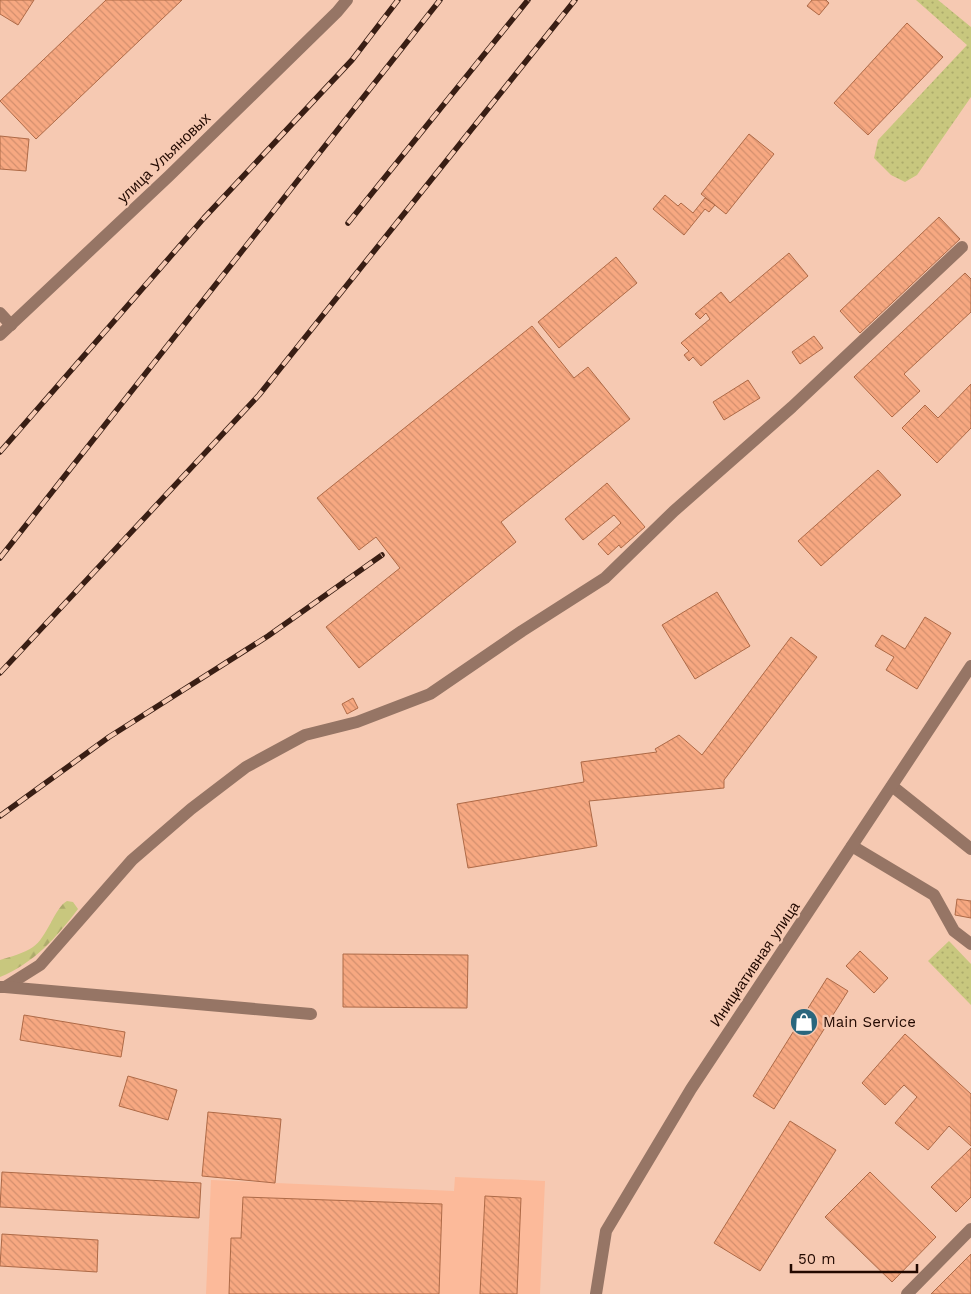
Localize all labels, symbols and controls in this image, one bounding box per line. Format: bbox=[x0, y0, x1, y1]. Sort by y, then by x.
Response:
street label: улица Ульяновых bbox=[114, 109, 215, 207]
street label: Инициативная улица bbox=[707, 898, 804, 1030]
shop icon: Main Service bbox=[789, 1007, 819, 1037]
place label: Main Service bbox=[823, 1013, 916, 1031]
scale bar bbox=[791, 1242, 917, 1274]
text: 50 m bbox=[798, 1250, 835, 1268]

